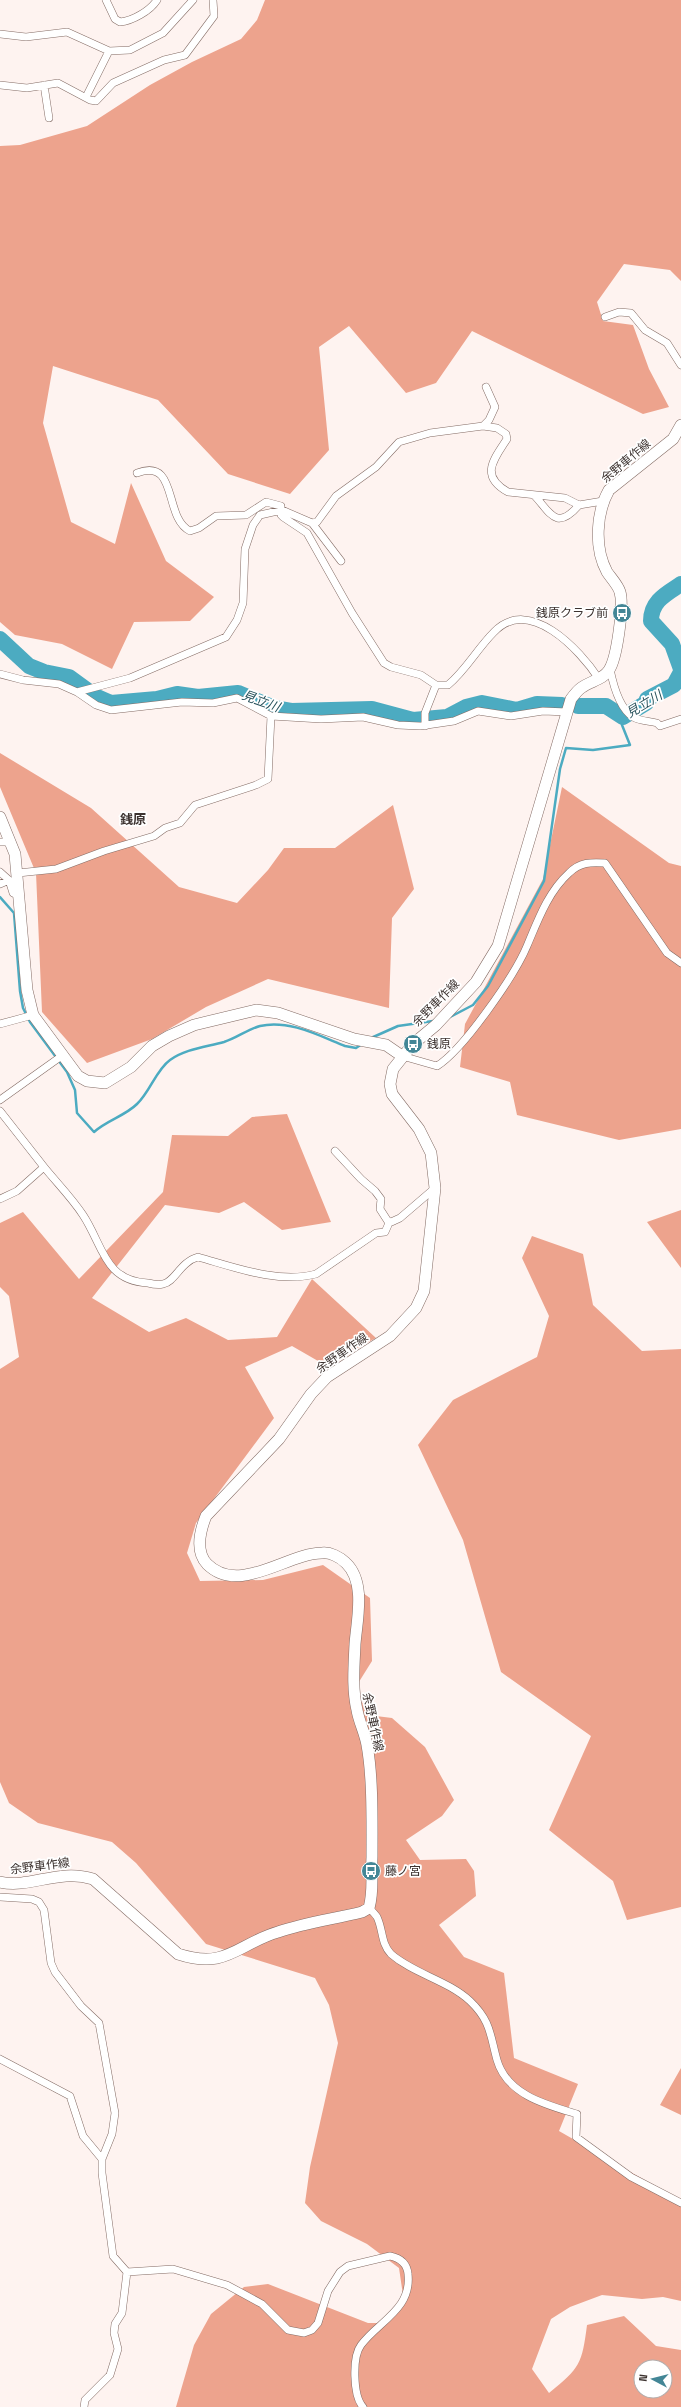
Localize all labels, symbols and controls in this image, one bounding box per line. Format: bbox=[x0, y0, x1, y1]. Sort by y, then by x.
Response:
street label: 余野車作線 bbox=[598, 436, 654, 486]
bus stop icon: 銭原クラブ前 bbox=[611, 602, 633, 624]
place label: 銭原クラブ前 bbox=[536, 605, 608, 621]
water label: 見立川 bbox=[240, 686, 284, 716]
water label: 見立川 bbox=[623, 686, 667, 721]
district label: 銭原 bbox=[120, 811, 146, 828]
street label: 余野車作線 bbox=[409, 976, 463, 1030]
bus stop icon: 銭原 bbox=[402, 1033, 424, 1055]
place label: 銭原 bbox=[427, 1036, 451, 1052]
street label: 余野車作線 bbox=[313, 1329, 371, 1377]
street label: 余野車作線 bbox=[359, 1691, 387, 1753]
street label: 余野車作線 bbox=[9, 1854, 71, 1878]
bus stop icon: 藤ノ宮 bbox=[360, 1860, 382, 1882]
place label: 藤ノ宮 bbox=[385, 1863, 421, 1879]
north arrow bbox=[633, 2359, 673, 2399]
text: N bbox=[636, 2373, 650, 2382]

